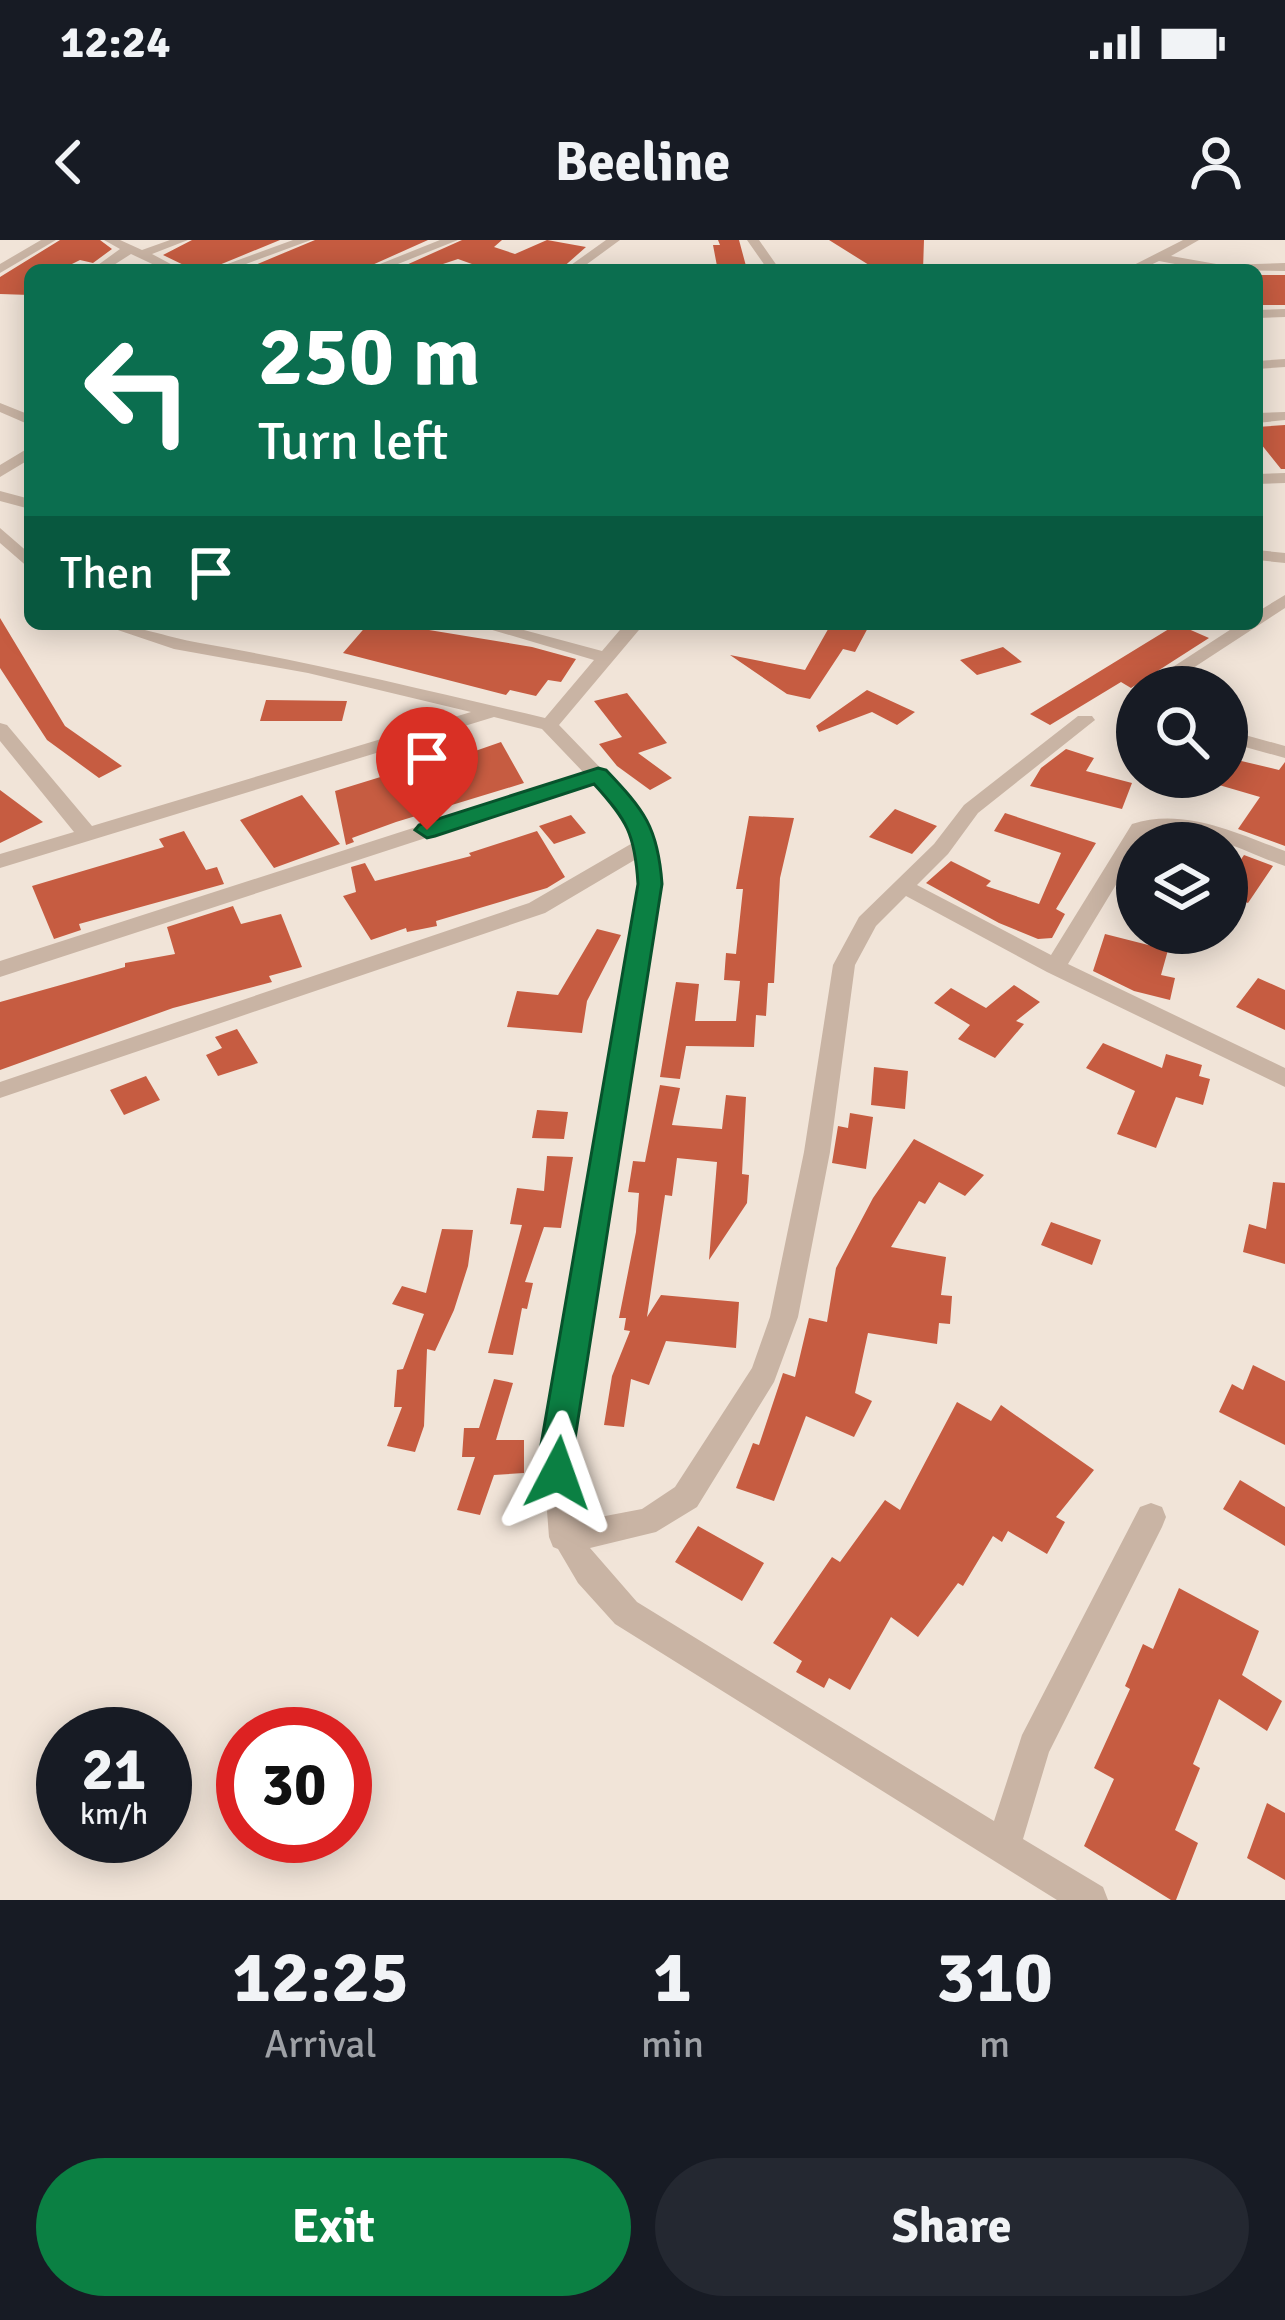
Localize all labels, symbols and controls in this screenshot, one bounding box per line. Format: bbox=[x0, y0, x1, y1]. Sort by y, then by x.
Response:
text: 12:24 bbox=[60, 15, 170, 70]
icon: back bbox=[36, 129, 102, 195]
text: Beeline bbox=[555, 129, 730, 196]
icon: person bbox=[1183, 129, 1249, 195]
text: 250 m bbox=[258, 305, 480, 409]
icon: left bbox=[60, 312, 216, 468]
text: Turn left bbox=[258, 408, 448, 475]
icon: arrive bbox=[178, 540, 244, 606]
text: Then bbox=[60, 546, 154, 601]
map controls bbox=[1116, 666, 1248, 954]
button: search bbox=[1116, 666, 1248, 798]
pin bbox=[376, 707, 478, 830]
icon: arrive bbox=[394, 725, 460, 791]
button: layers bbox=[1116, 822, 1248, 954]
position arrow bbox=[495, 1410, 621, 1536]
speed limit sign: 30 bbox=[216, 1707, 372, 1863]
text: 21 bbox=[82, 1733, 146, 1807]
text: km/h bbox=[80, 1796, 148, 1833]
text: 12:25 bbox=[232, 1933, 409, 2022]
text: 1 bbox=[653, 1933, 692, 2022]
text: 310 bbox=[936, 1933, 1053, 2022]
text: Arrival bbox=[264, 2020, 377, 2068]
text: min bbox=[641, 2020, 704, 2068]
text: m bbox=[979, 2020, 1010, 2068]
button: Exit bbox=[36, 2158, 631, 2296]
button: Share bbox=[655, 2158, 1249, 2296]

